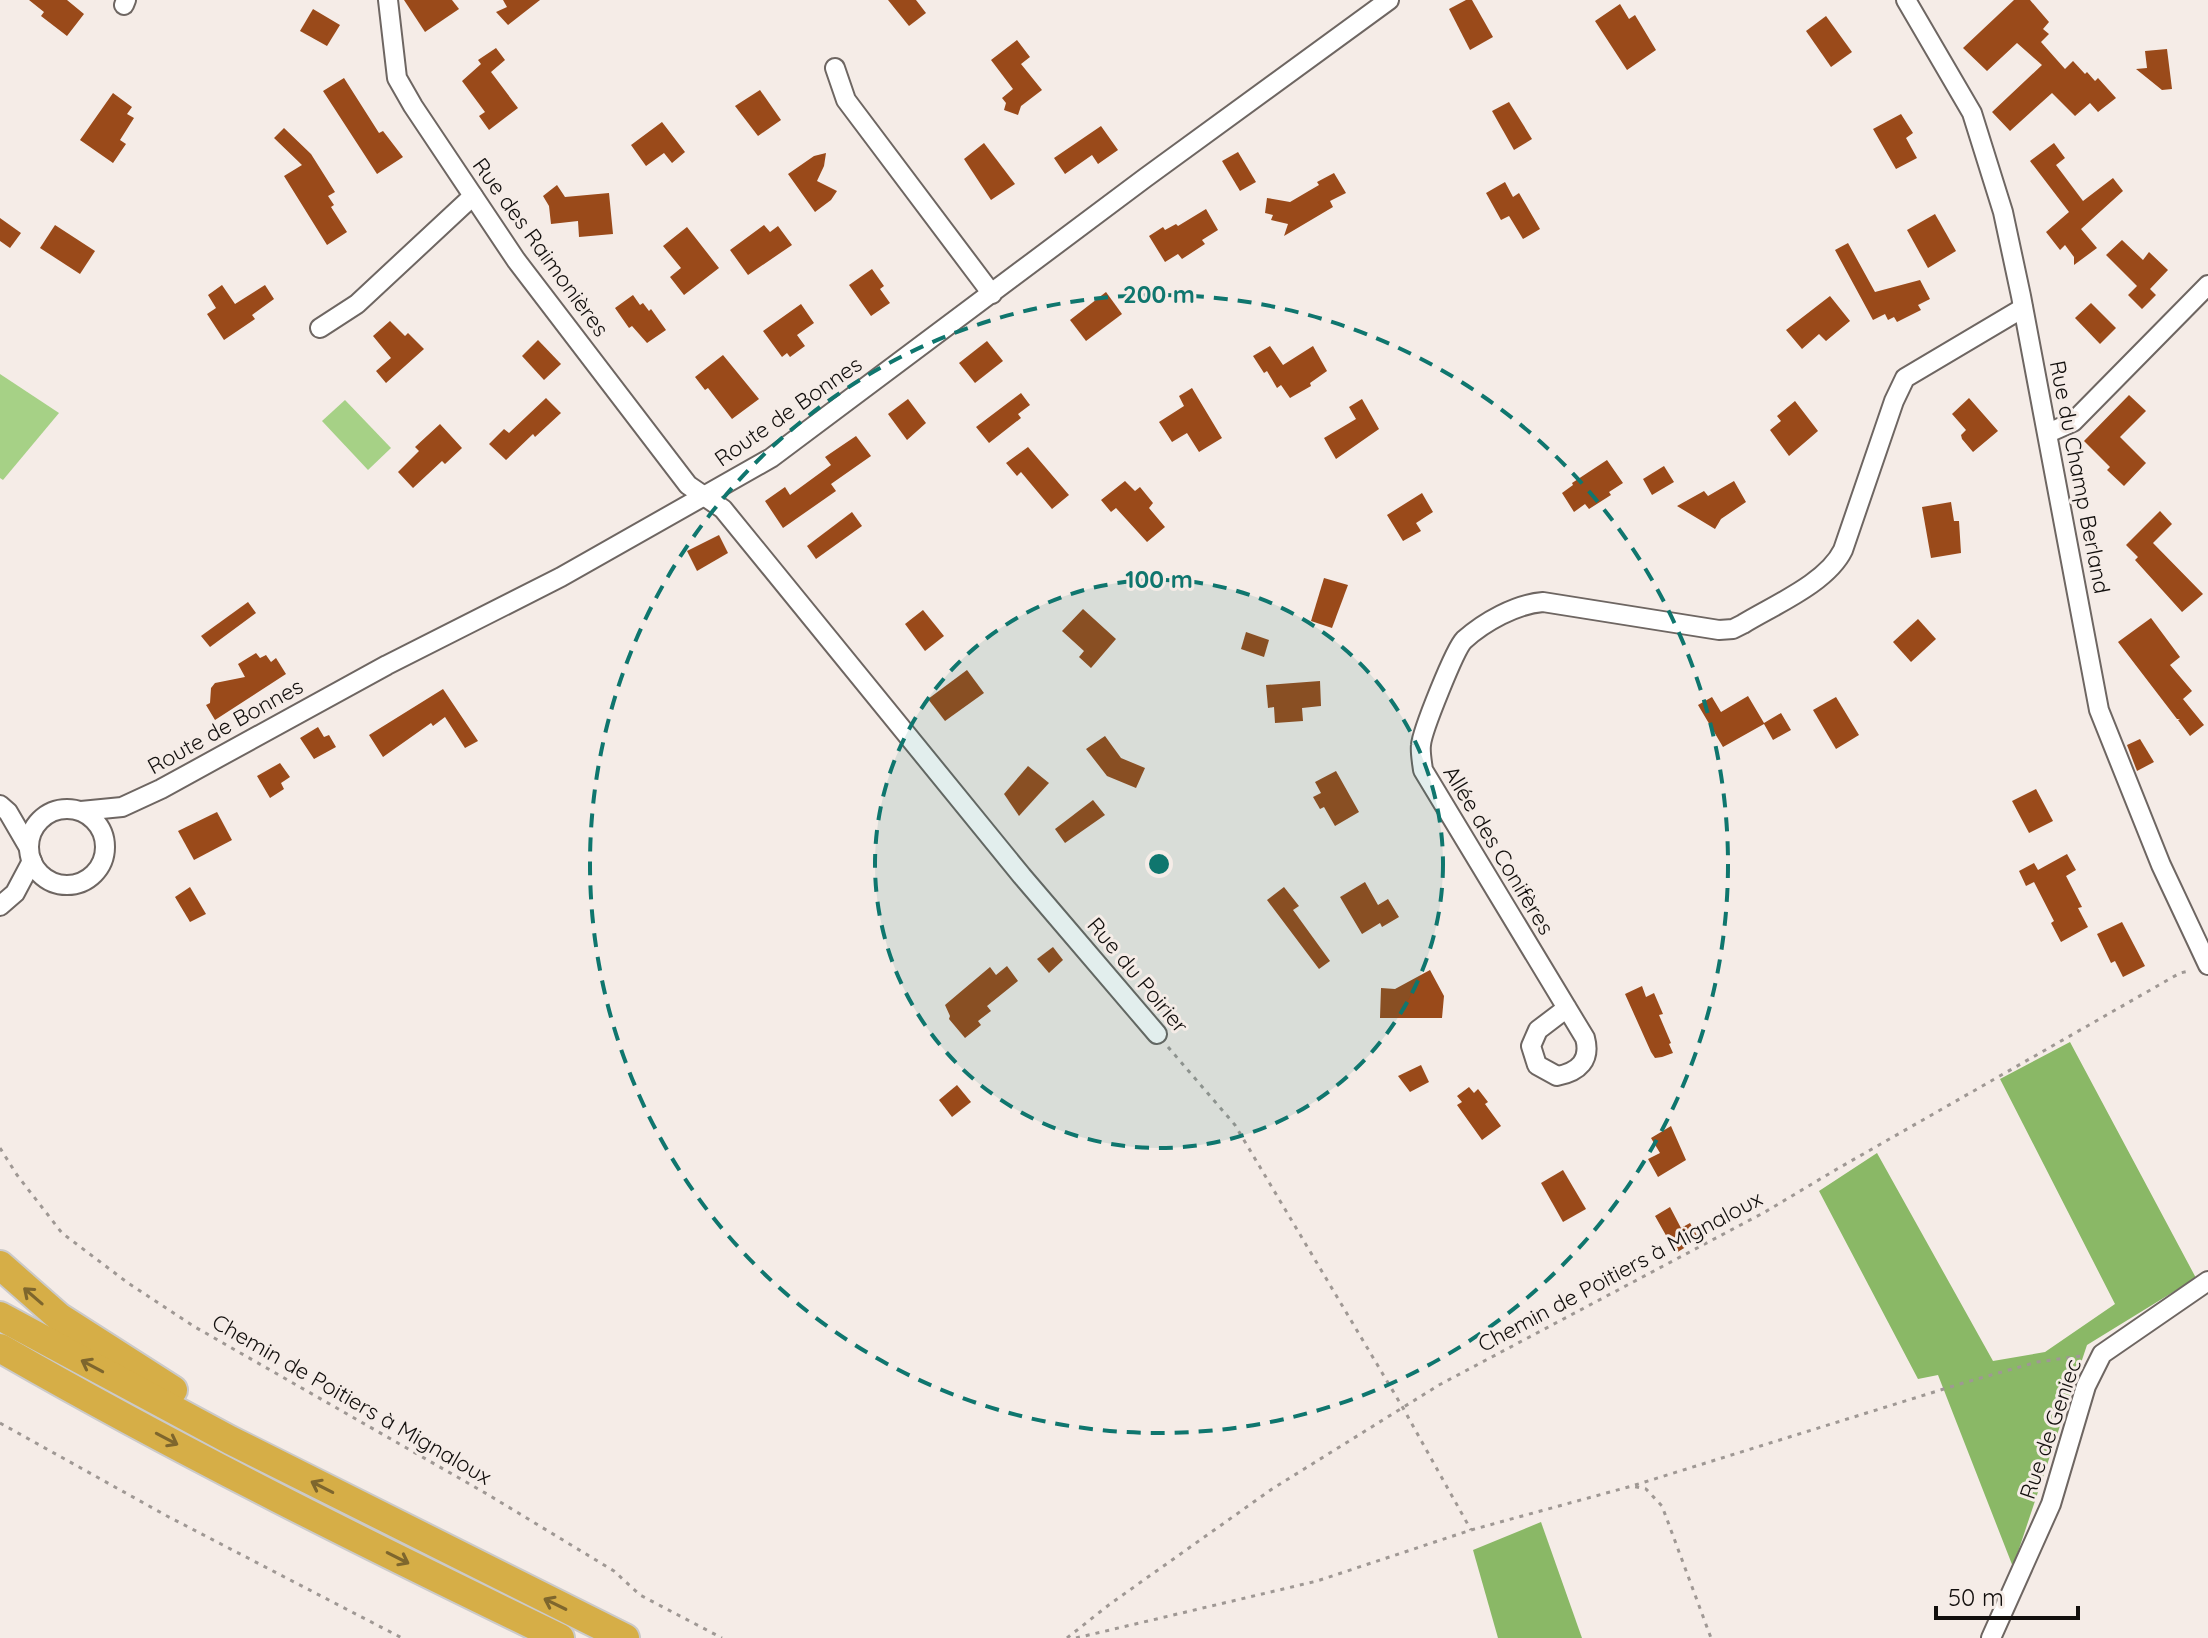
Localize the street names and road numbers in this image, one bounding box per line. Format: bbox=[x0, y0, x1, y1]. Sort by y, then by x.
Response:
street label: Rue des Raimonières bbox=[467, 152, 615, 342]
street label: Route de Bonnes bbox=[709, 350, 867, 472]
street label: Rue du Champ Berland bbox=[2044, 358, 2116, 596]
street label: Route de Bonnes bbox=[142, 672, 308, 780]
street label: Allée des Conifères bbox=[1437, 760, 1561, 940]
street label: Rue du Poirier bbox=[1081, 911, 1195, 1039]
street label: Chemin de Poitiers à Mignaloux bbox=[1473, 1184, 1767, 1358]
street label: Chemin de Poitiers à Mignaloux bbox=[207, 1307, 497, 1491]
street label: Rue de Geniec bbox=[2013, 1355, 2087, 1503]

